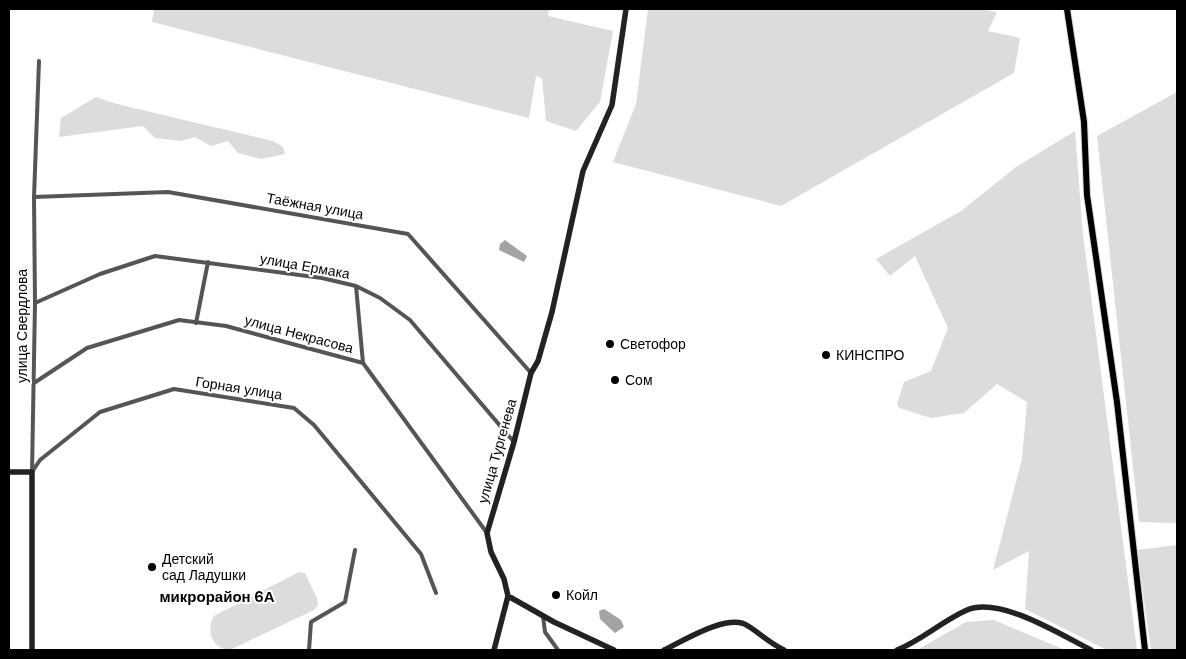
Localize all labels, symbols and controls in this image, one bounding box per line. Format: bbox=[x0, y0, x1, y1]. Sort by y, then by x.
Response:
street label: Таёжная улица bbox=[265, 189, 365, 223]
street label: улица Ермака bbox=[259, 249, 352, 283]
street label: улица Свердлова bbox=[13, 269, 31, 383]
street label: улица Некрасова bbox=[243, 311, 356, 357]
place label: Светофор bbox=[620, 335, 686, 353]
marker: Светофор bbox=[604, 338, 616, 350]
place label: КИНСПРО bbox=[836, 346, 905, 364]
marker: КИНСПРО bbox=[820, 349, 832, 361]
place label: Сом bbox=[625, 371, 653, 389]
street label: Горная улица bbox=[194, 372, 284, 404]
marker: Сом bbox=[609, 374, 621, 386]
street label: улица Тургенева bbox=[473, 397, 521, 505]
place label: Детский сад Ладушки bbox=[162, 550, 246, 584]
marker: Детский сад Ладушки bbox=[146, 561, 158, 573]
place label: Койл bbox=[566, 586, 598, 604]
district label: микрорайон 6А bbox=[160, 587, 275, 607]
marker: Койл bbox=[550, 589, 562, 601]

